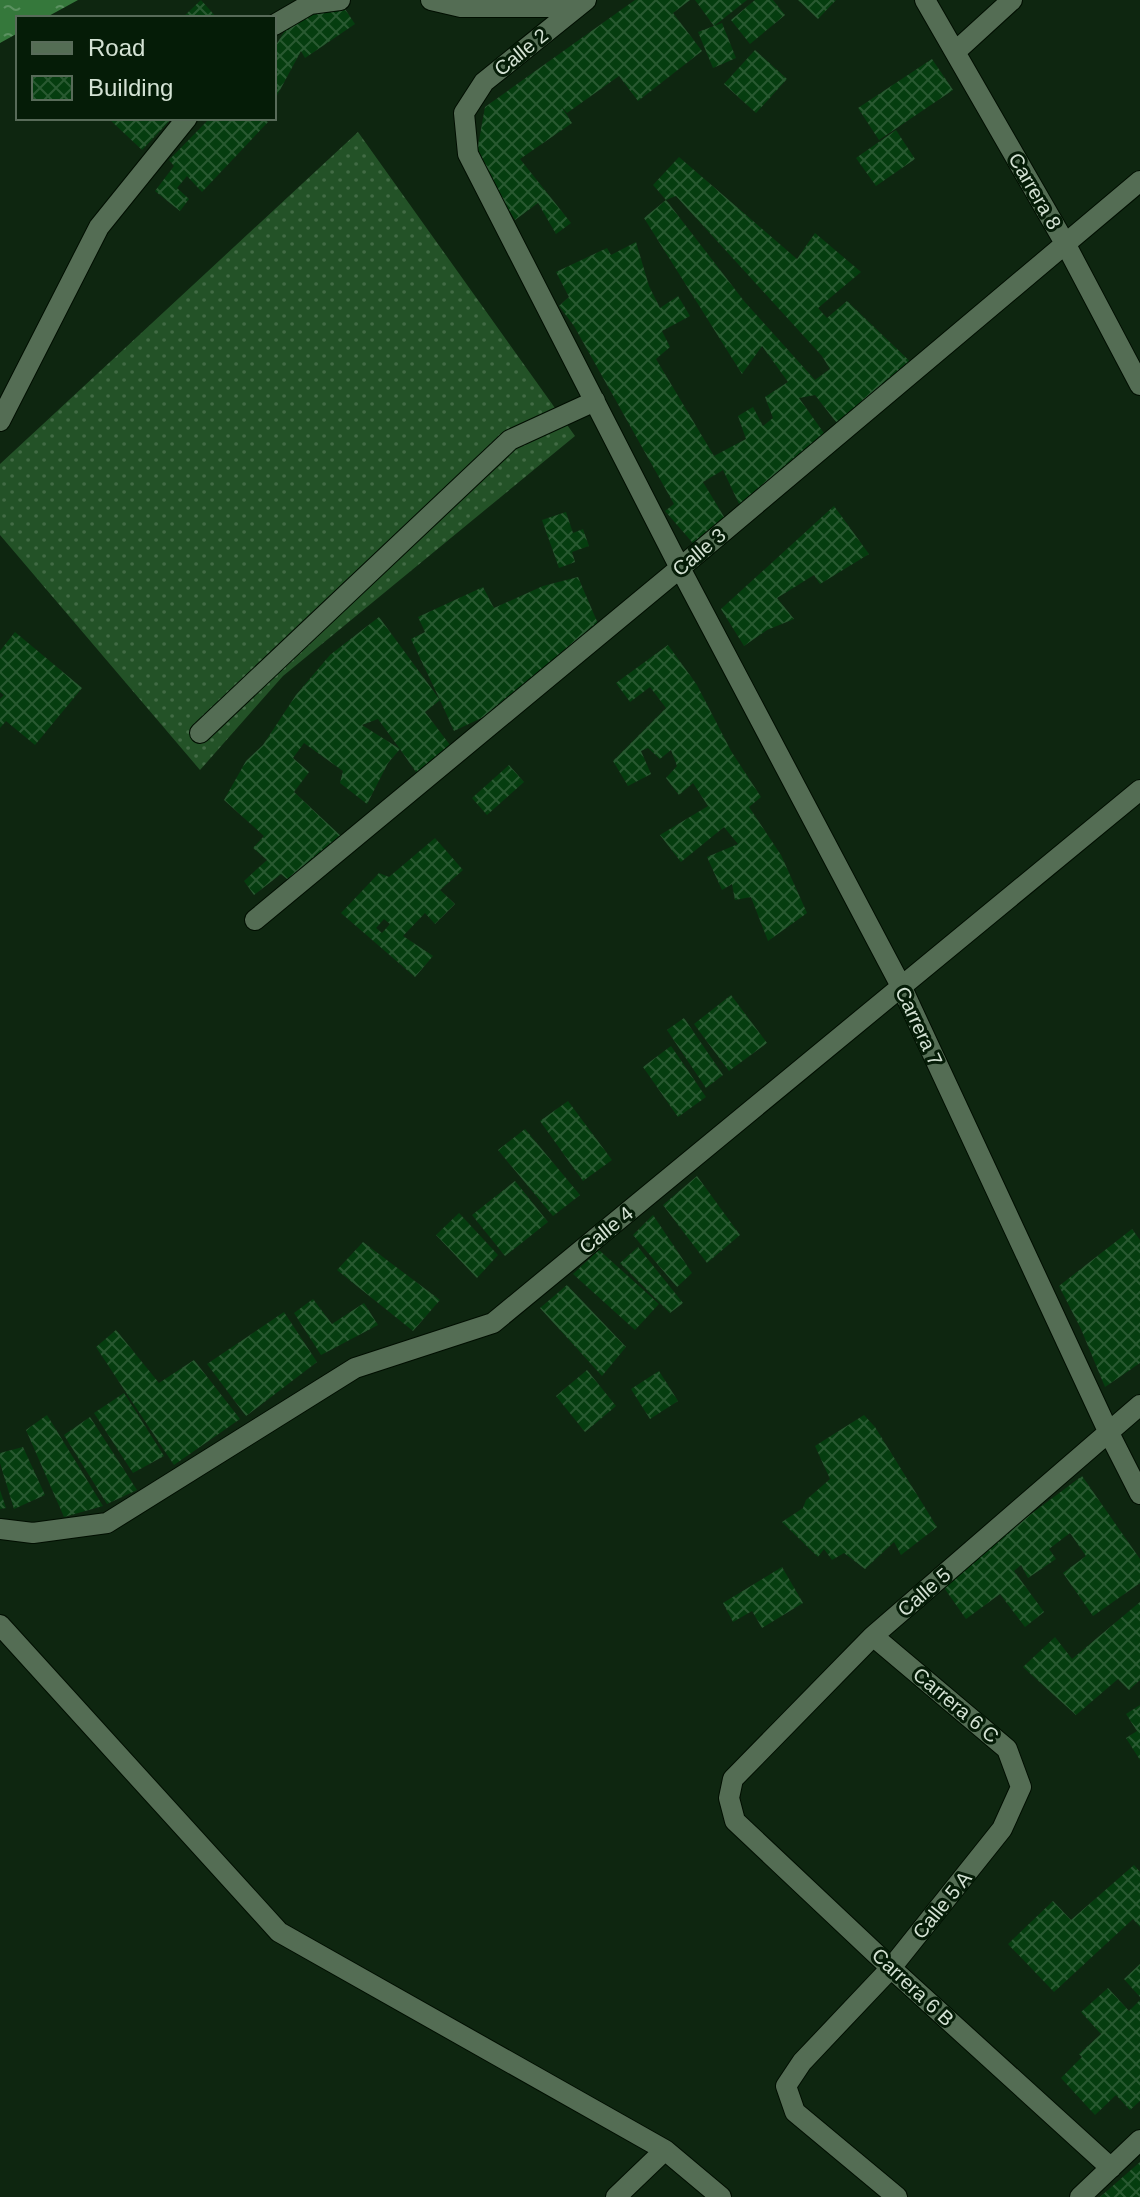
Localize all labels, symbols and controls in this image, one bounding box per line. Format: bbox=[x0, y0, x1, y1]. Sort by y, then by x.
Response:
legend bbox=[16, 16, 276, 120]
street label: Calle 2 bbox=[490, 24, 552, 80]
text: Road bbox=[88, 34, 145, 61]
text: Building bbox=[88, 74, 173, 101]
street label: Carrera 8 bbox=[1004, 149, 1066, 233]
street label: Calle 3 bbox=[668, 524, 730, 580]
street label: Carrera 7 bbox=[891, 983, 947, 1069]
street label: Calle 4 bbox=[575, 1202, 637, 1258]
street label: Calle 5 bbox=[893, 1563, 955, 1621]
street label: Carrera 6 C bbox=[909, 1663, 1003, 1747]
street label: Calle 5 A bbox=[908, 1866, 976, 1943]
street label: Carrera 6 B bbox=[868, 1944, 958, 2030]

